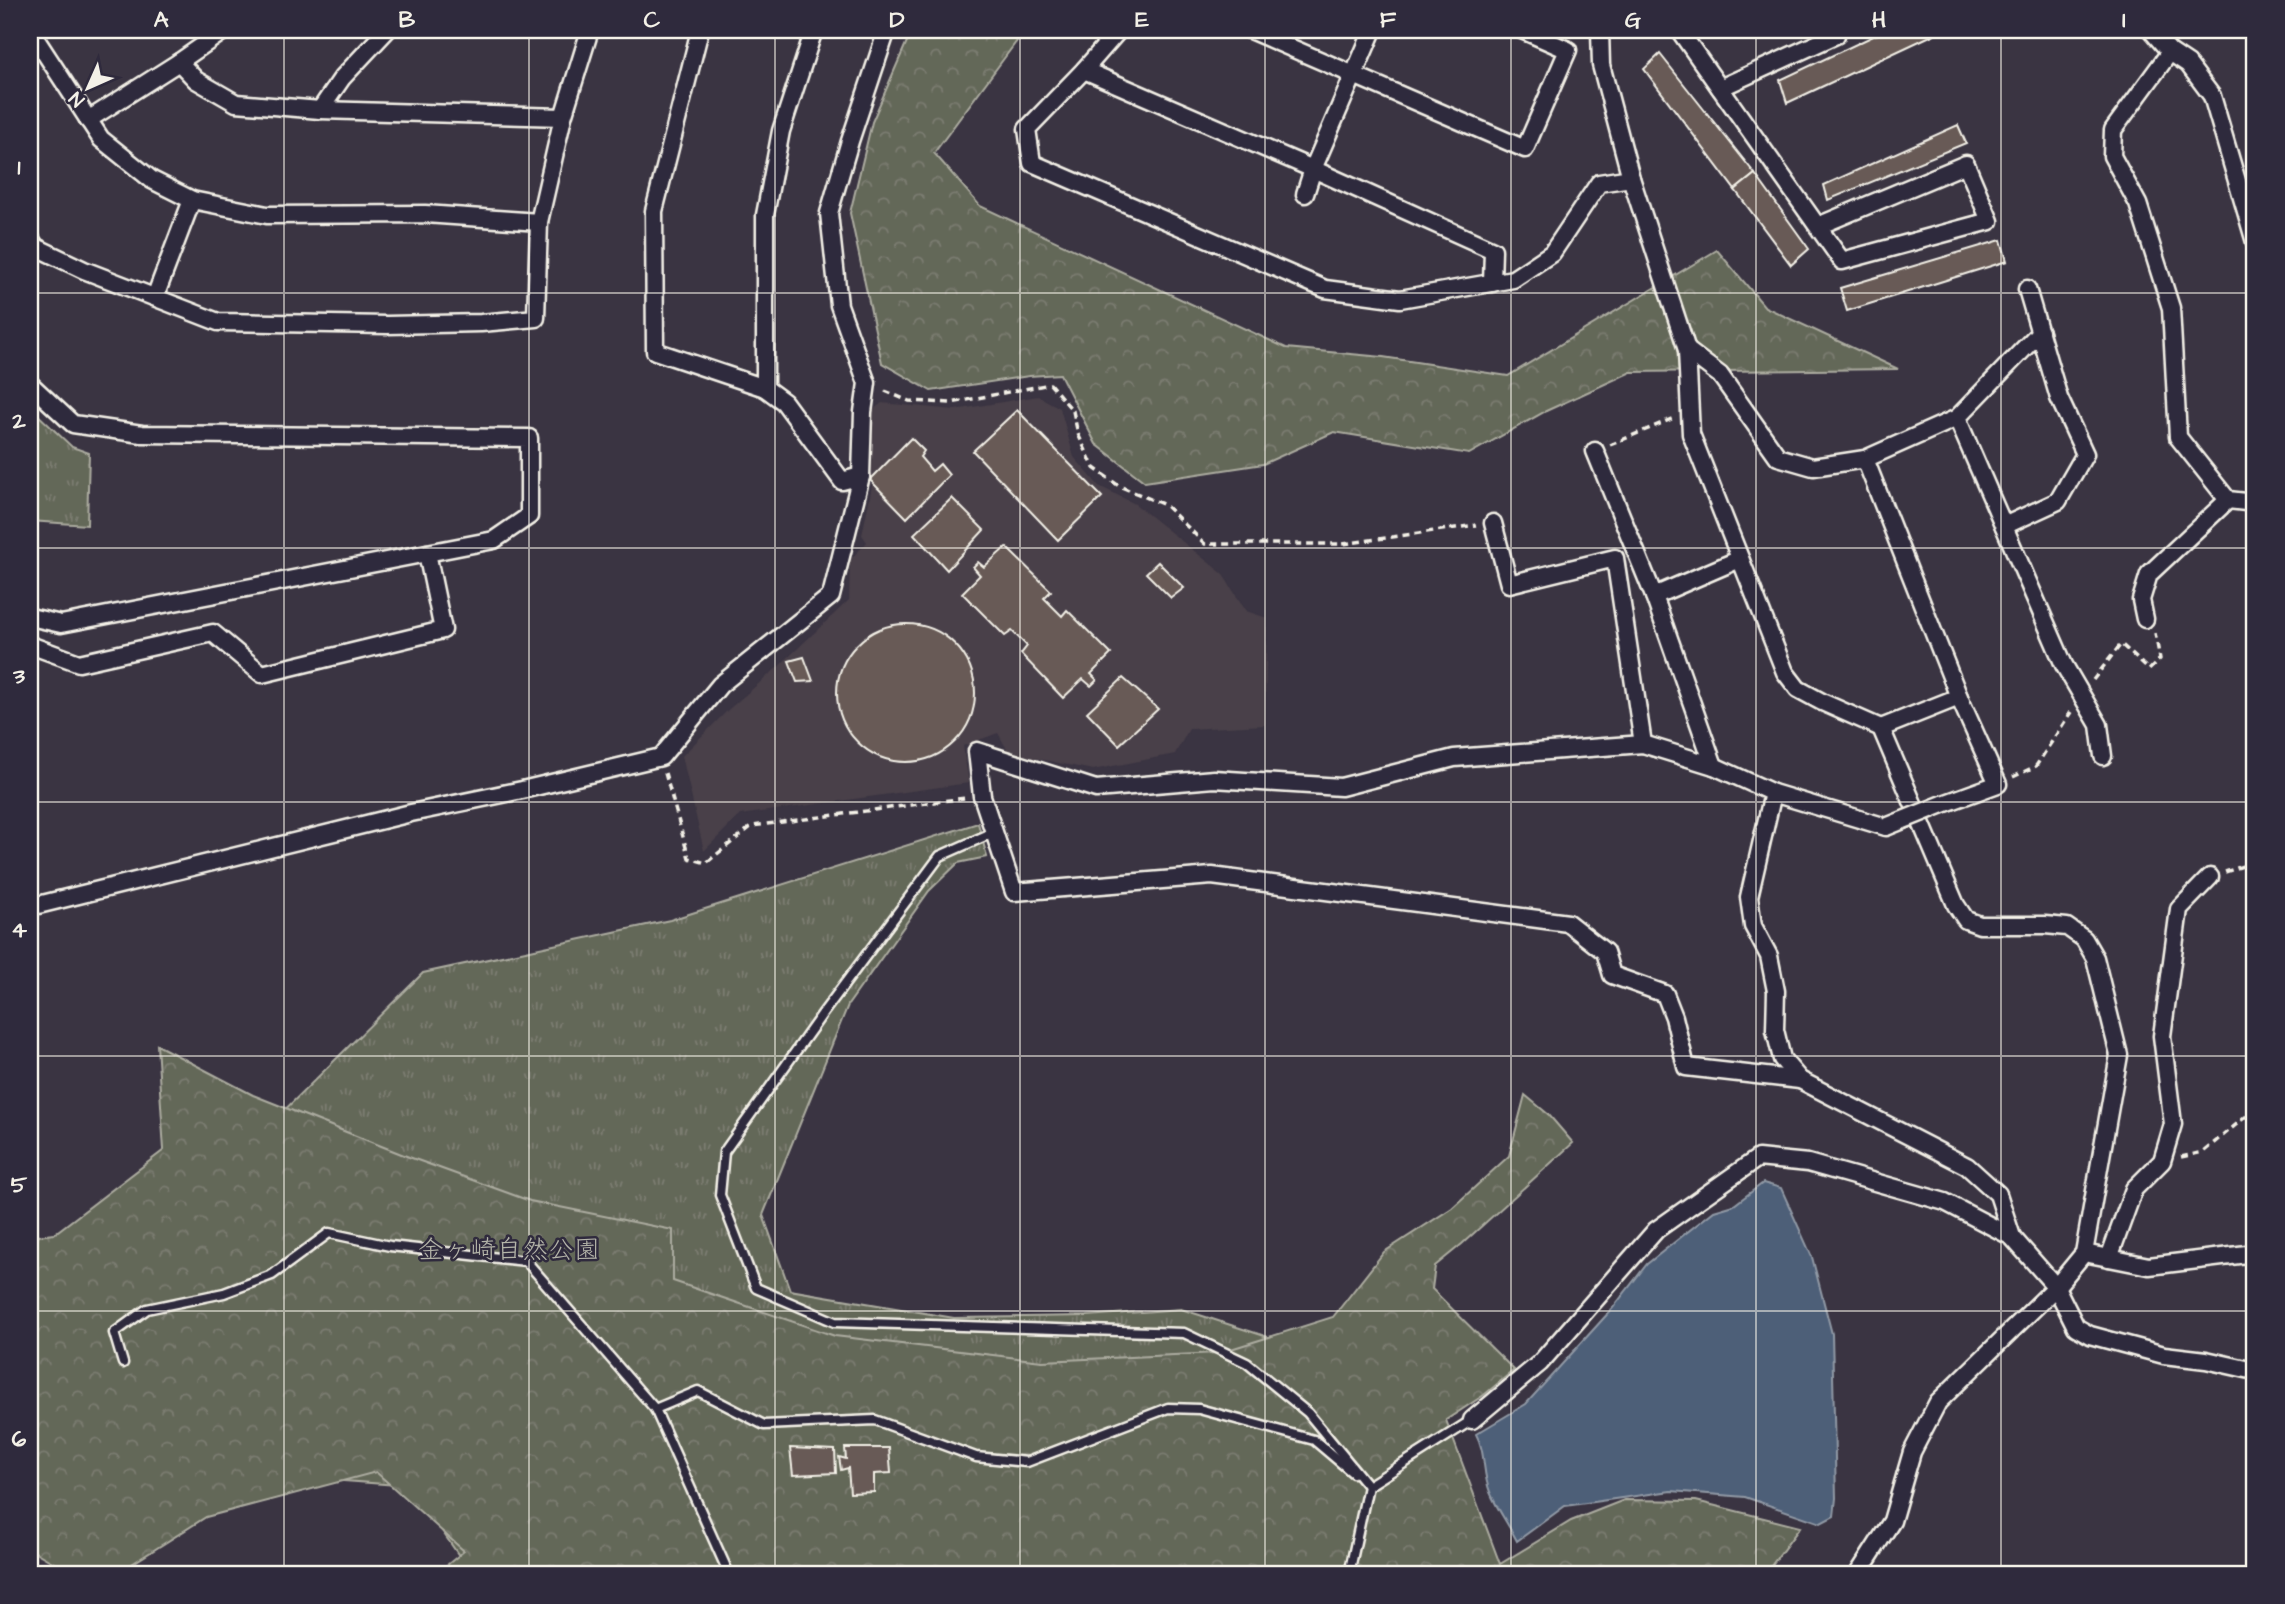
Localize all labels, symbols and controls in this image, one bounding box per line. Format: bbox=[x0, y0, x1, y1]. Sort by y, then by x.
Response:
text: A bbox=[154, 4, 169, 36]
text: B bbox=[399, 4, 416, 36]
text: C bbox=[644, 4, 661, 36]
text: D bbox=[890, 4, 905, 36]
text: E bbox=[1135, 4, 1149, 36]
text: F bbox=[1380, 4, 1397, 36]
text: G bbox=[1625, 4, 1641, 36]
text: H bbox=[1872, 4, 1886, 36]
text: I bbox=[2122, 4, 2126, 36]
north arrow bbox=[52, 52, 122, 122]
text: N bbox=[63, 85, 91, 113]
text: 1 bbox=[18, 151, 21, 183]
text: 2 bbox=[11, 405, 26, 437]
text: 3 bbox=[12, 660, 25, 692]
text: 4 bbox=[11, 914, 27, 946]
text: 5 bbox=[11, 1169, 28, 1201]
park label: 金ヶ崎自然公園 bbox=[418, 1232, 600, 1268]
text: 6 bbox=[12, 1423, 27, 1455]

